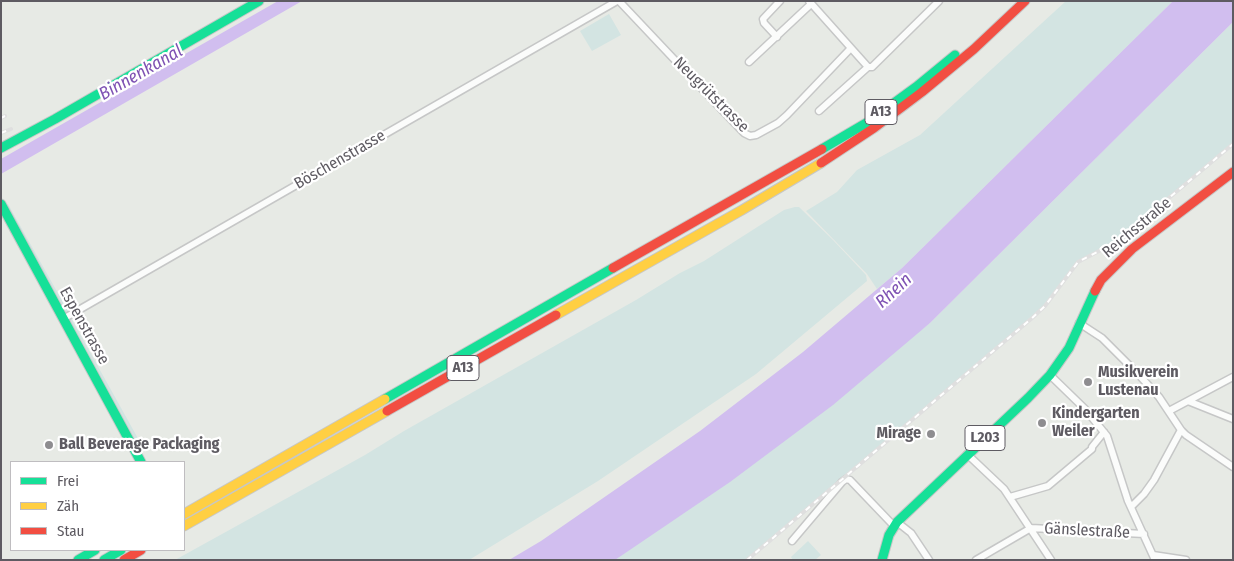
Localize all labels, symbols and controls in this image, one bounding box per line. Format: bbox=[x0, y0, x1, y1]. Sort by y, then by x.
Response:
water label: Binnenkanal bbox=[95, 40, 187, 106]
street label: Neugrütstrasse bbox=[669, 53, 753, 137]
road number: A13 bbox=[865, 100, 897, 124]
street label: Böschenstrasse bbox=[291, 126, 389, 194]
street label: Reichsstraße bbox=[1099, 194, 1175, 262]
water label: Rhein bbox=[871, 269, 917, 313]
street label: Espenstrasse bbox=[55, 284, 113, 368]
road number: A13 bbox=[447, 356, 479, 380]
place label: Musikverein Lustenau bbox=[1098, 363, 1179, 401]
marker: Musikverein Lustenau bbox=[1082, 376, 1094, 388]
place label: Kindergarten Weiler bbox=[1052, 404, 1140, 442]
marker: Kindergarten Weiler bbox=[1036, 417, 1048, 429]
place label: Mirage bbox=[876, 424, 921, 444]
road number: L203 bbox=[965, 426, 1005, 450]
marker: Mirage bbox=[925, 428, 937, 440]
place label: Ball Beverage Packaging bbox=[59, 435, 219, 455]
marker: Ball Beverage Packaging bbox=[43, 439, 55, 451]
legend bbox=[10, 461, 185, 551]
text: Frei bbox=[57, 472, 79, 490]
text: Zäh bbox=[57, 497, 79, 515]
street label: Gänslestraße bbox=[1044, 519, 1130, 543]
text: Stau bbox=[57, 522, 84, 540]

